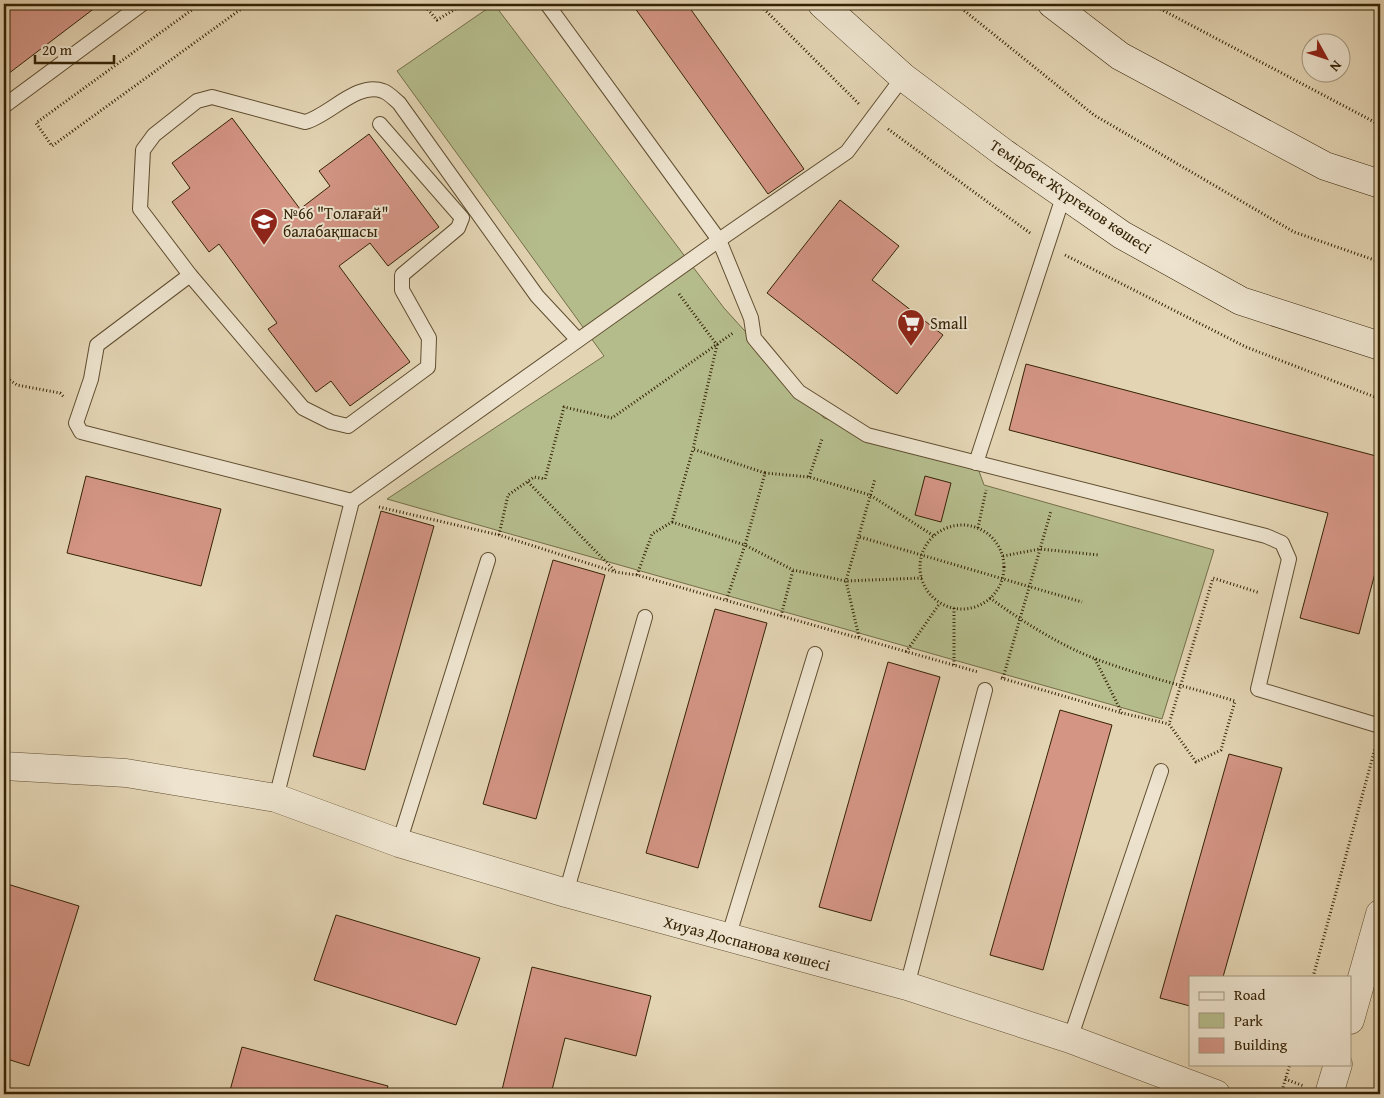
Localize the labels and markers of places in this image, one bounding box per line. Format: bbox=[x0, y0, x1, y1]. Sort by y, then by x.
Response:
place label: №66 "Толағай" балабақшасы bbox=[283, 201, 389, 243]
school or university icon: №66 "Толағай" балабақшасы bbox=[249, 207, 279, 246]
supermarket icon: Small bbox=[896, 308, 926, 347]
place label: Small bbox=[930, 311, 968, 335]

